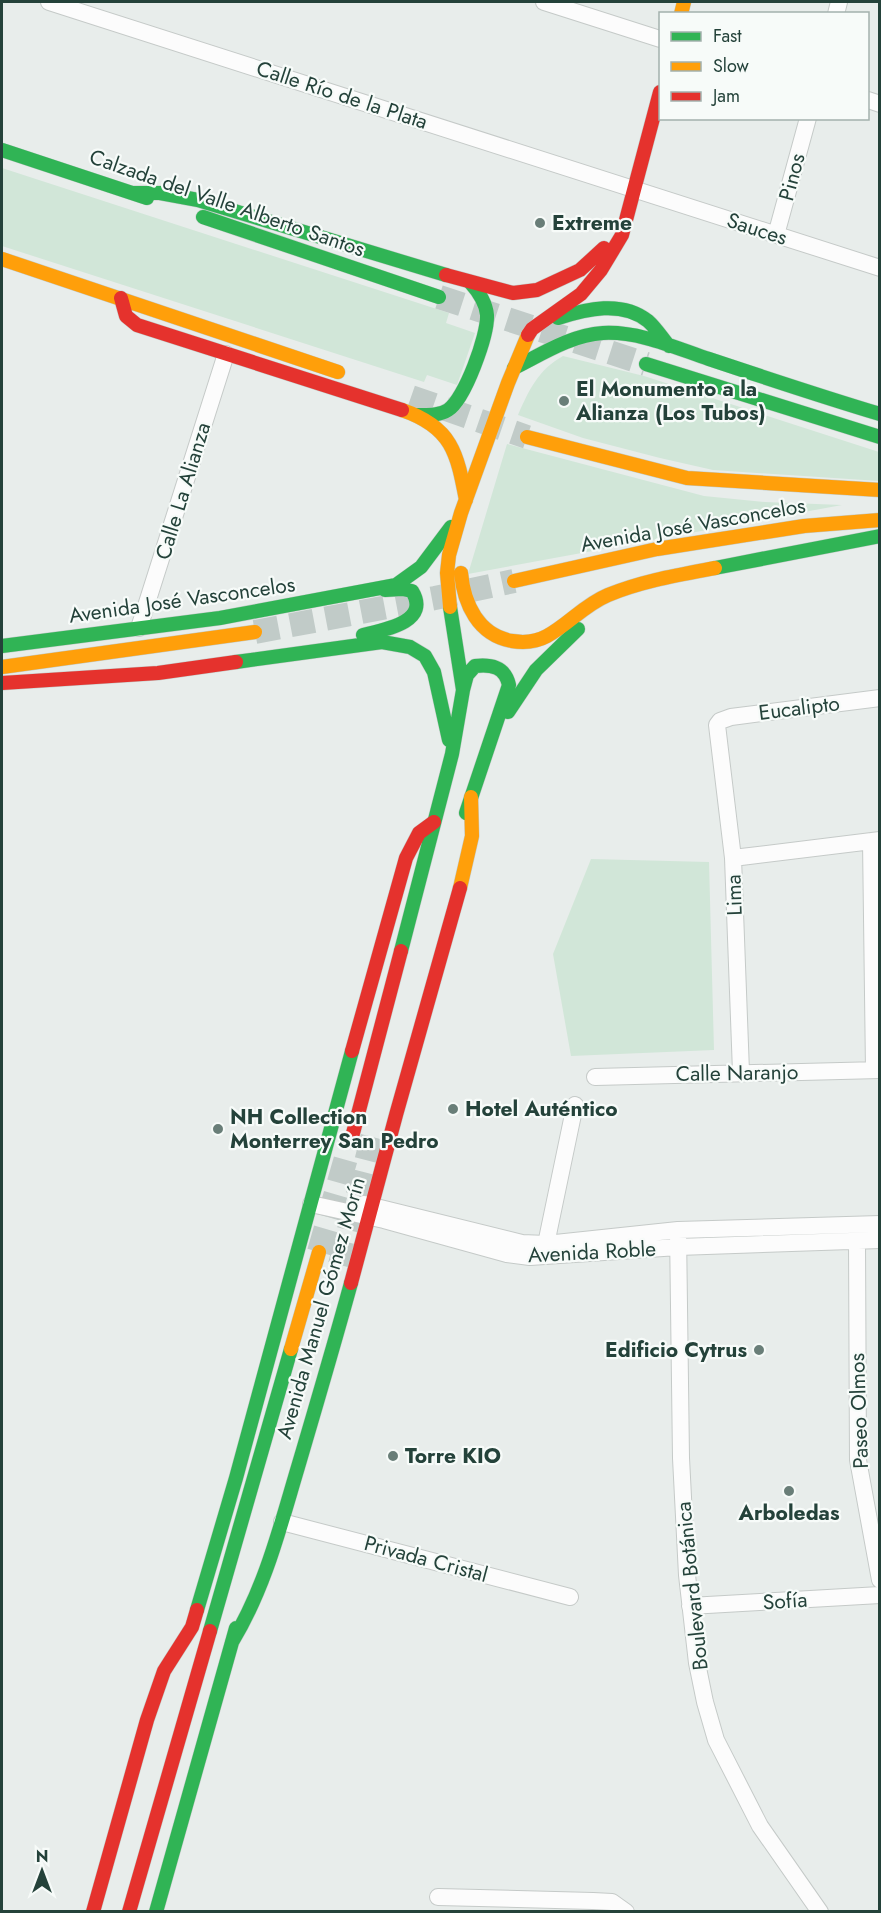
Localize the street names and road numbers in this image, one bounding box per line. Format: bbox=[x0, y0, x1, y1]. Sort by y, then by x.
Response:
street label: Calle Río de la Plata bbox=[253, 53, 431, 137]
street label: Calzada del Valle Alberto Santos bbox=[85, 142, 369, 264]
street label: Pinos bbox=[771, 150, 813, 204]
street label: Sauces bbox=[723, 205, 791, 253]
street label: Calle La Alianza bbox=[148, 419, 218, 563]
street label: Avenida José Vasconcelos bbox=[578, 490, 808, 560]
street label: Avenida José Vasconcelos bbox=[67, 569, 297, 631]
street label: Eucalipto bbox=[757, 688, 841, 728]
street label: Lima bbox=[718, 874, 750, 916]
street label: Calle Naranjo bbox=[675, 1057, 799, 1089]
street label: Avenida Manuel Gómez Morín bbox=[269, 1173, 373, 1443]
street label: Avenida Roble bbox=[527, 1234, 657, 1270]
street label: Paseo Olmos bbox=[842, 1353, 876, 1469]
street label: Boulevard Botánica bbox=[668, 1500, 716, 1672]
street label: Privada Cristal bbox=[361, 1528, 491, 1590]
street label: Sofía bbox=[762, 1584, 808, 1618]

